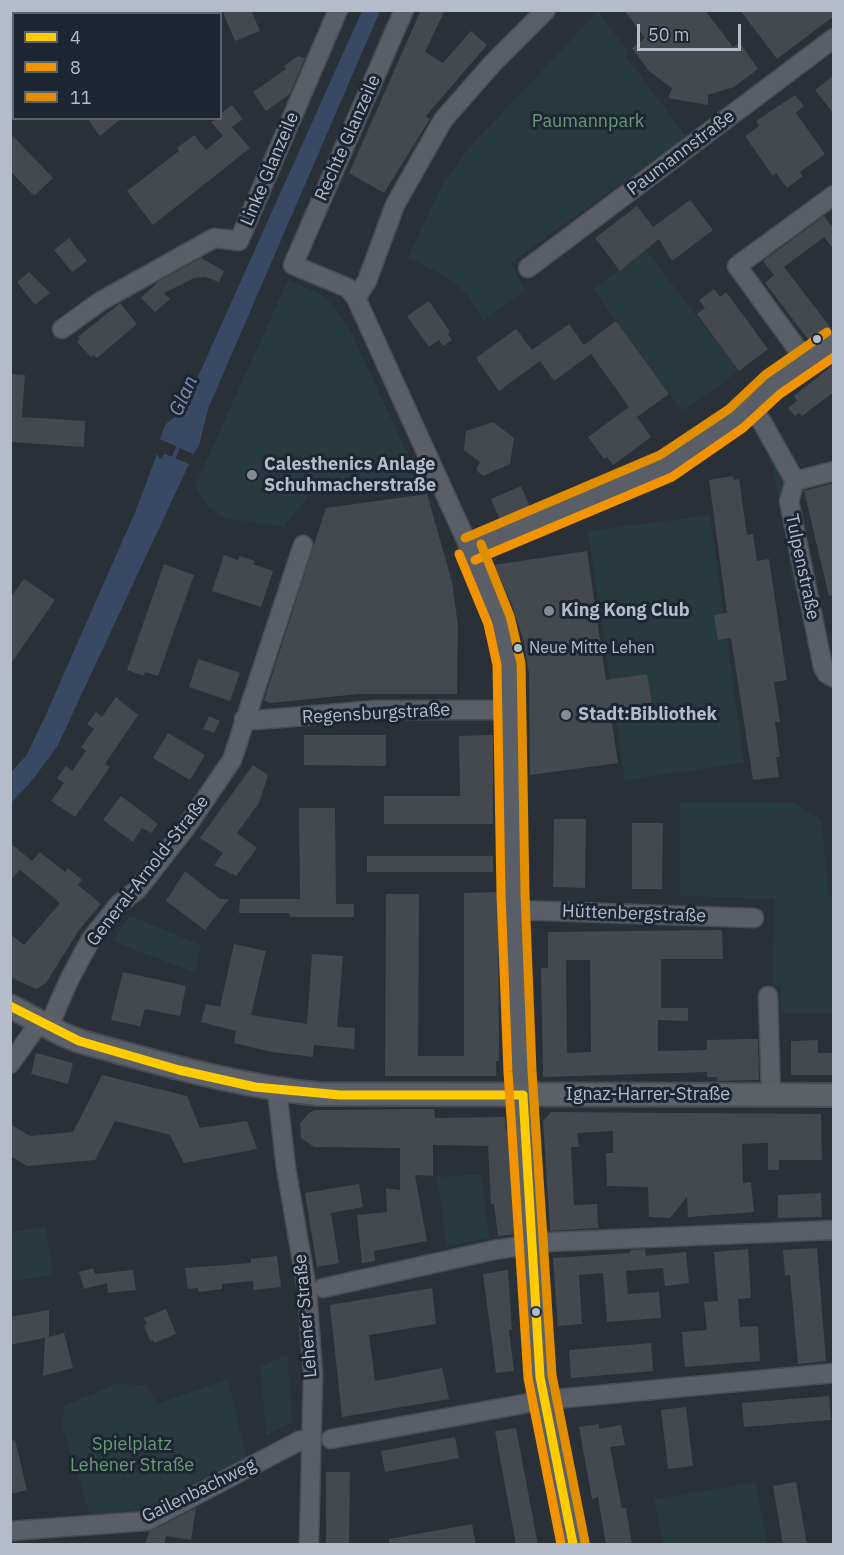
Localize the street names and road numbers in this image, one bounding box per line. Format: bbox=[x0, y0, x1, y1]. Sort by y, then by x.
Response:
street label: Rechte Glanzeile bbox=[311, 72, 385, 204]
street label: Paumannstraße bbox=[623, 106, 739, 200]
street label: Linke Glanzeile bbox=[236, 109, 304, 229]
street label: Tulpenstraße bbox=[780, 512, 824, 622]
street label: Regensburgstraße bbox=[301, 699, 451, 729]
street label: General-Arnold-Straße bbox=[83, 791, 213, 951]
street label: Hüttenbergstraße bbox=[562, 901, 706, 927]
street label: Ignaz-Harrer-Straße bbox=[566, 1084, 730, 1106]
street label: Lehener Straße bbox=[290, 1253, 322, 1379]
street label: Gailenbachweg bbox=[139, 1454, 259, 1528]

